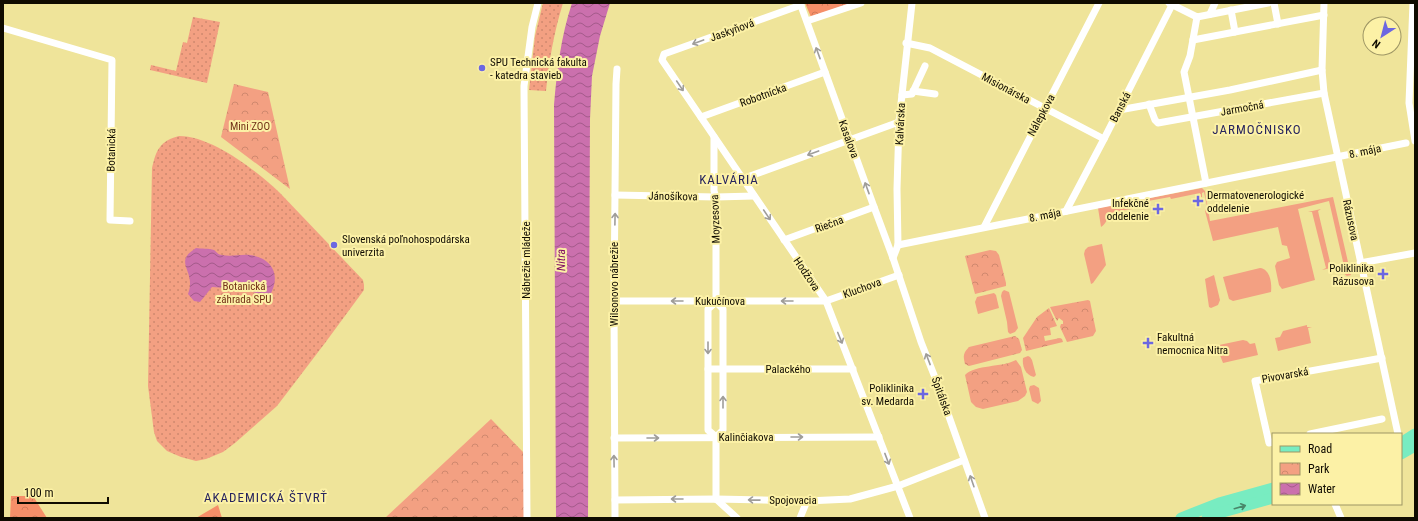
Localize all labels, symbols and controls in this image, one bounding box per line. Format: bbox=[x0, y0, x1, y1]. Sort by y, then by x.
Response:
north arrow bbox=[1362, 16, 1402, 56]
street label: Jaskyňová bbox=[708, 17, 756, 44]
text: N bbox=[1370, 36, 1383, 51]
one-way arrow bbox=[693, 38, 705, 46]
one-way arrow bbox=[814, 46, 821, 59]
place label: SPU Technická fakulta - katedra stavieb bbox=[490, 56, 587, 82]
marker: SPU Technická fakulta - katedra stavieb bbox=[477, 63, 487, 73]
street label: Misionárska bbox=[979, 70, 1032, 107]
one-way arrow bbox=[676, 80, 684, 91]
street label: Robotnícka bbox=[738, 81, 788, 110]
street label: Banská bbox=[1107, 90, 1133, 124]
street label: Nálepkova bbox=[1025, 92, 1058, 138]
street label: Jarmočná bbox=[1220, 98, 1265, 119]
street label: Kalvárska bbox=[893, 103, 908, 145]
street label: Kasalova bbox=[836, 118, 861, 160]
park label: Mini ZOO bbox=[230, 120, 270, 133]
district label: JARMOČNISKO bbox=[1212, 122, 1302, 137]
street label: Botanická bbox=[105, 128, 118, 172]
street label: 8. mája bbox=[1348, 142, 1382, 161]
one-way arrow bbox=[807, 150, 819, 158]
district label: KALVÁRIA bbox=[699, 172, 759, 187]
one-way arrow bbox=[862, 183, 870, 195]
place label: Dermatovenerologické oddelenie bbox=[1207, 189, 1304, 215]
street label: Jánošíkova bbox=[648, 190, 698, 203]
street label: Moyzesova bbox=[708, 194, 723, 243]
marker: Dermatovenerologické oddelenie bbox=[1192, 195, 1204, 207]
place label: Infekčné oddelenie bbox=[1107, 197, 1149, 223]
street label: Rázusova bbox=[1340, 198, 1361, 242]
marker: Infekčné oddelenie bbox=[1152, 203, 1164, 215]
street label: 8. mája bbox=[1028, 206, 1062, 225]
one-way arrow bbox=[763, 209, 771, 220]
one-way arrow bbox=[611, 213, 619, 226]
street label: Riečna bbox=[813, 213, 845, 236]
street label: Nábrežie mládeže bbox=[520, 221, 533, 299]
place label: Slovenská poľnohospodárska univerzita bbox=[342, 233, 470, 259]
marker: Slovenská poľnohospodárska univerzita bbox=[329, 240, 339, 250]
street label: Wilsonovo nábrežie bbox=[608, 242, 621, 326]
water label: Nitra bbox=[554, 249, 568, 271]
street label: Hodžova bbox=[791, 255, 823, 294]
place label: Poliklinika Rázusova bbox=[1329, 262, 1374, 288]
marker: Poliklinika Rázusova bbox=[1377, 268, 1389, 280]
street label: Kluchova bbox=[841, 276, 883, 301]
park label: Botanická záhrada SPU bbox=[216, 280, 272, 306]
street label: Kukučínova bbox=[695, 295, 745, 308]
one-way arrow bbox=[671, 297, 684, 305]
one-way arrow bbox=[781, 297, 794, 305]
one-way arrow bbox=[837, 331, 845, 343]
place label: Fakultná nemocnica Nitra bbox=[1157, 331, 1228, 357]
marker: Fakultná nemocnica Nitra bbox=[1142, 337, 1154, 349]
one-way arrow bbox=[704, 341, 712, 354]
one-way arrow bbox=[923, 353, 931, 365]
street label: Palackého bbox=[765, 363, 811, 376]
street label: Pivovarská bbox=[1261, 365, 1309, 386]
street label: Špitálska bbox=[929, 375, 954, 417]
place label: Poliklinika sv. Medarda bbox=[861, 382, 914, 408]
marker: Poliklinika sv. Medarda bbox=[917, 388, 929, 400]
one-way arrow bbox=[719, 396, 727, 409]
street label: Kalinčiakova bbox=[719, 431, 773, 444]
one-way arrow bbox=[790, 433, 803, 441]
legend bbox=[1272, 433, 1402, 505]
one-way arrow bbox=[646, 434, 659, 441]
text: Road bbox=[1308, 442, 1332, 456]
one-way arrow bbox=[884, 452, 892, 464]
one-way arrow bbox=[611, 455, 618, 468]
text: Park bbox=[1308, 462, 1330, 476]
one-way arrow bbox=[967, 476, 975, 488]
scale bar bbox=[18, 479, 108, 505]
text: Water bbox=[1308, 482, 1336, 496]
text: 100 m bbox=[24, 486, 54, 500]
district label: AKADEMICKÁ ŠTVRŤ bbox=[204, 490, 328, 505]
street label: Spojovacia bbox=[769, 494, 817, 507]
one-way arrow bbox=[671, 495, 684, 503]
one-way arrow bbox=[748, 496, 761, 504]
one-way arrow bbox=[1233, 503, 1246, 510]

